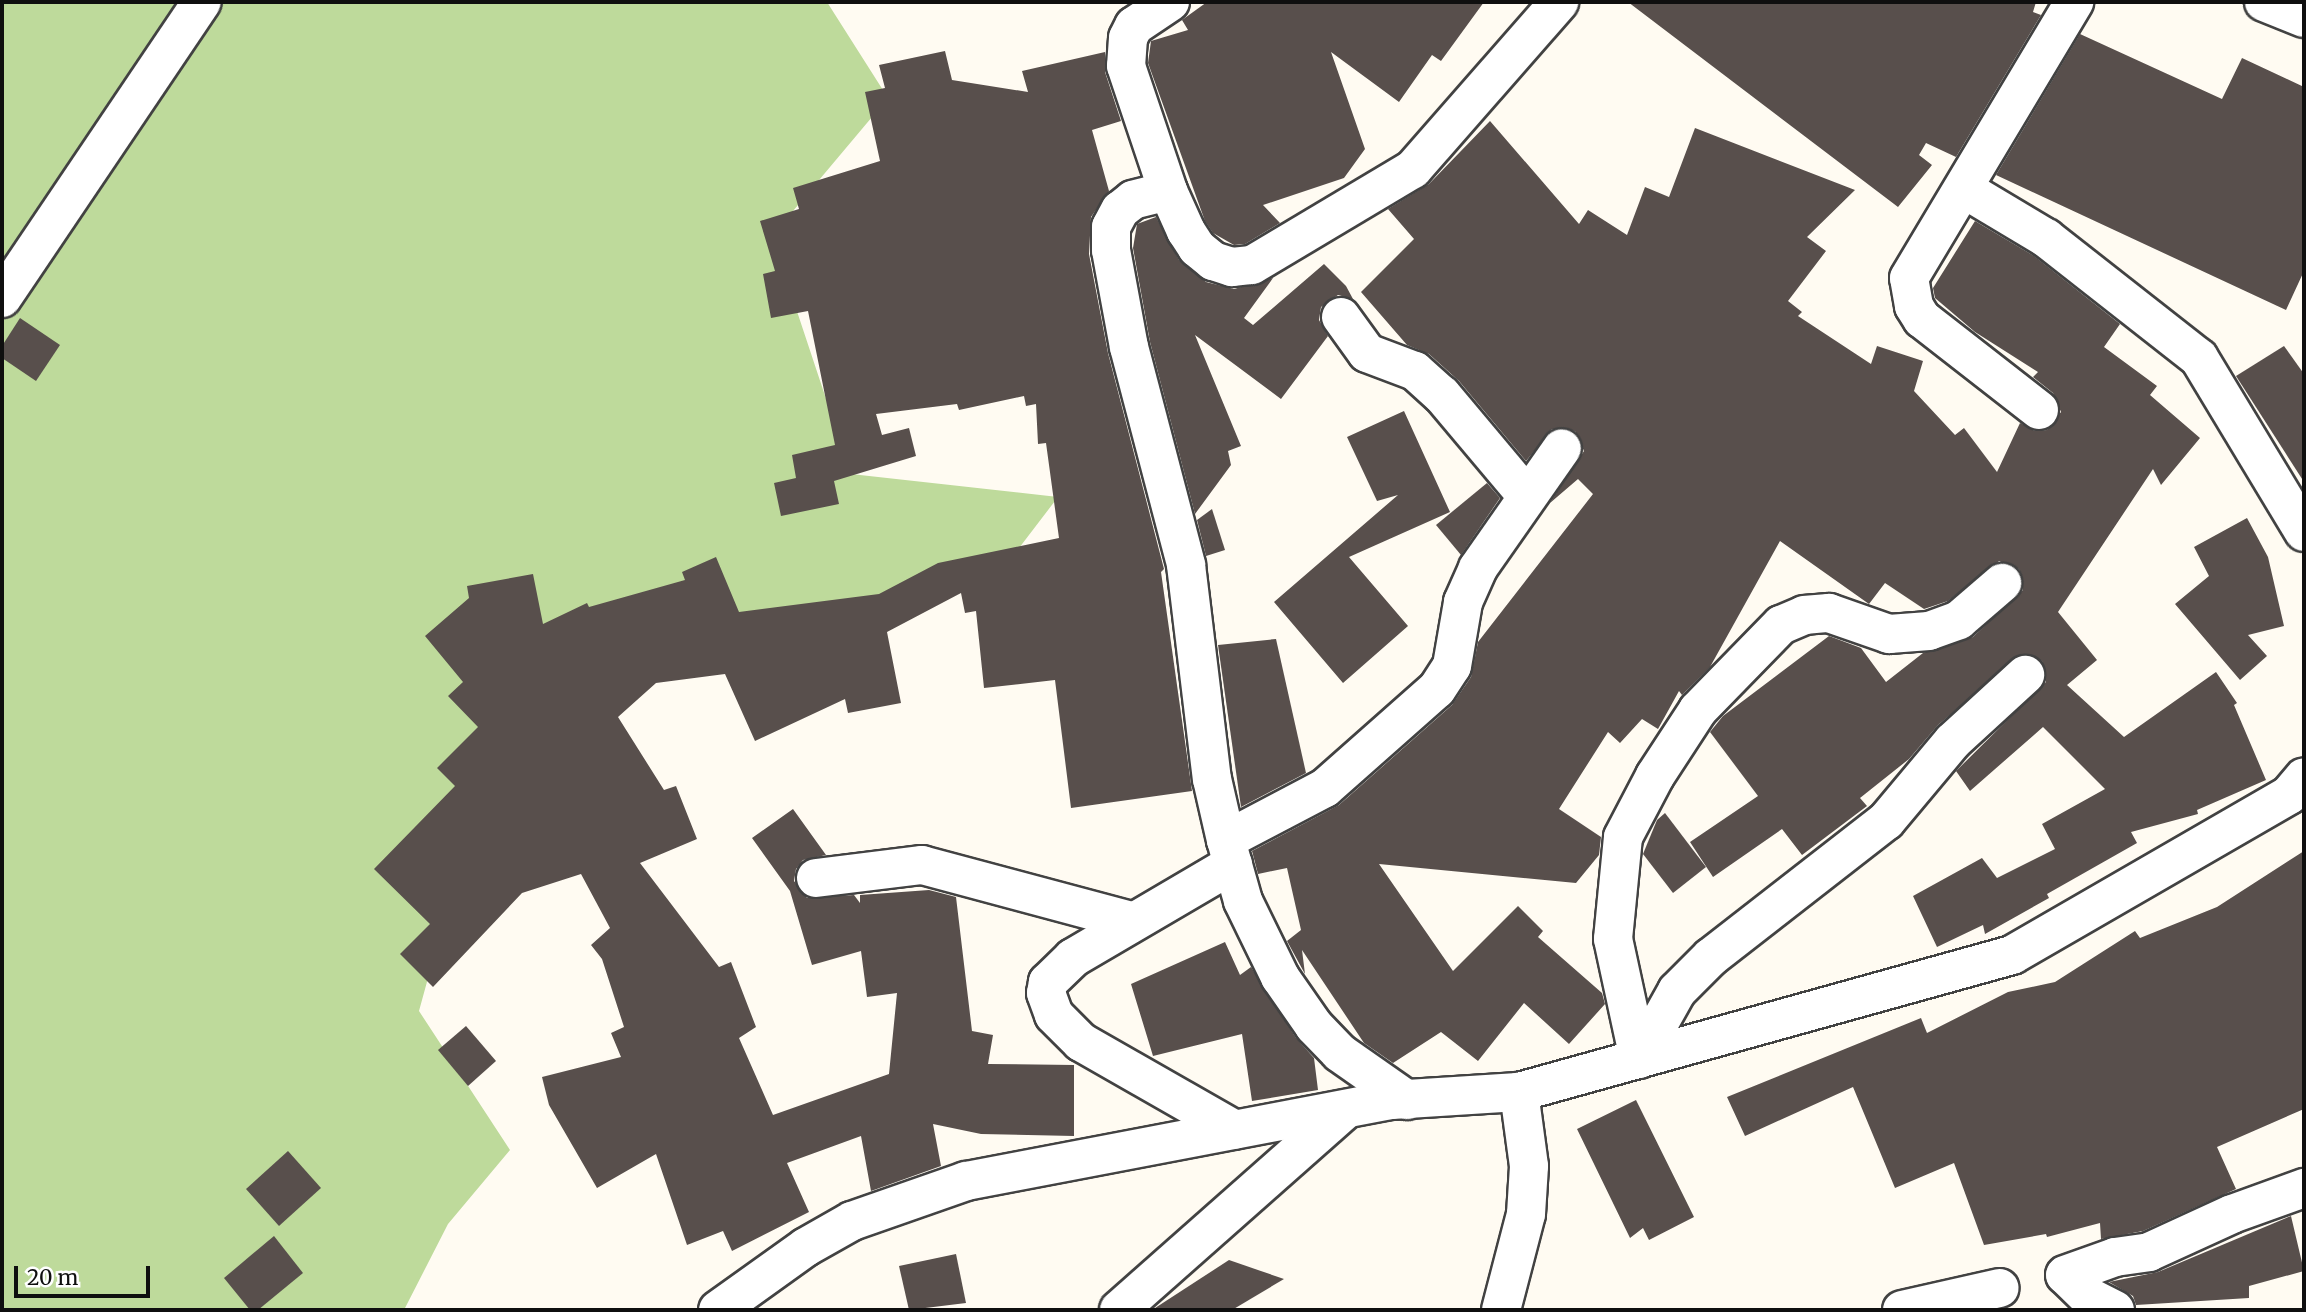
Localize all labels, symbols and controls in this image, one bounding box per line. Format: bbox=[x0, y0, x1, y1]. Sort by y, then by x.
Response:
scale bar bbox=[18, 1252, 154, 1296]
text: 20 m bbox=[27, 1264, 78, 1291]

